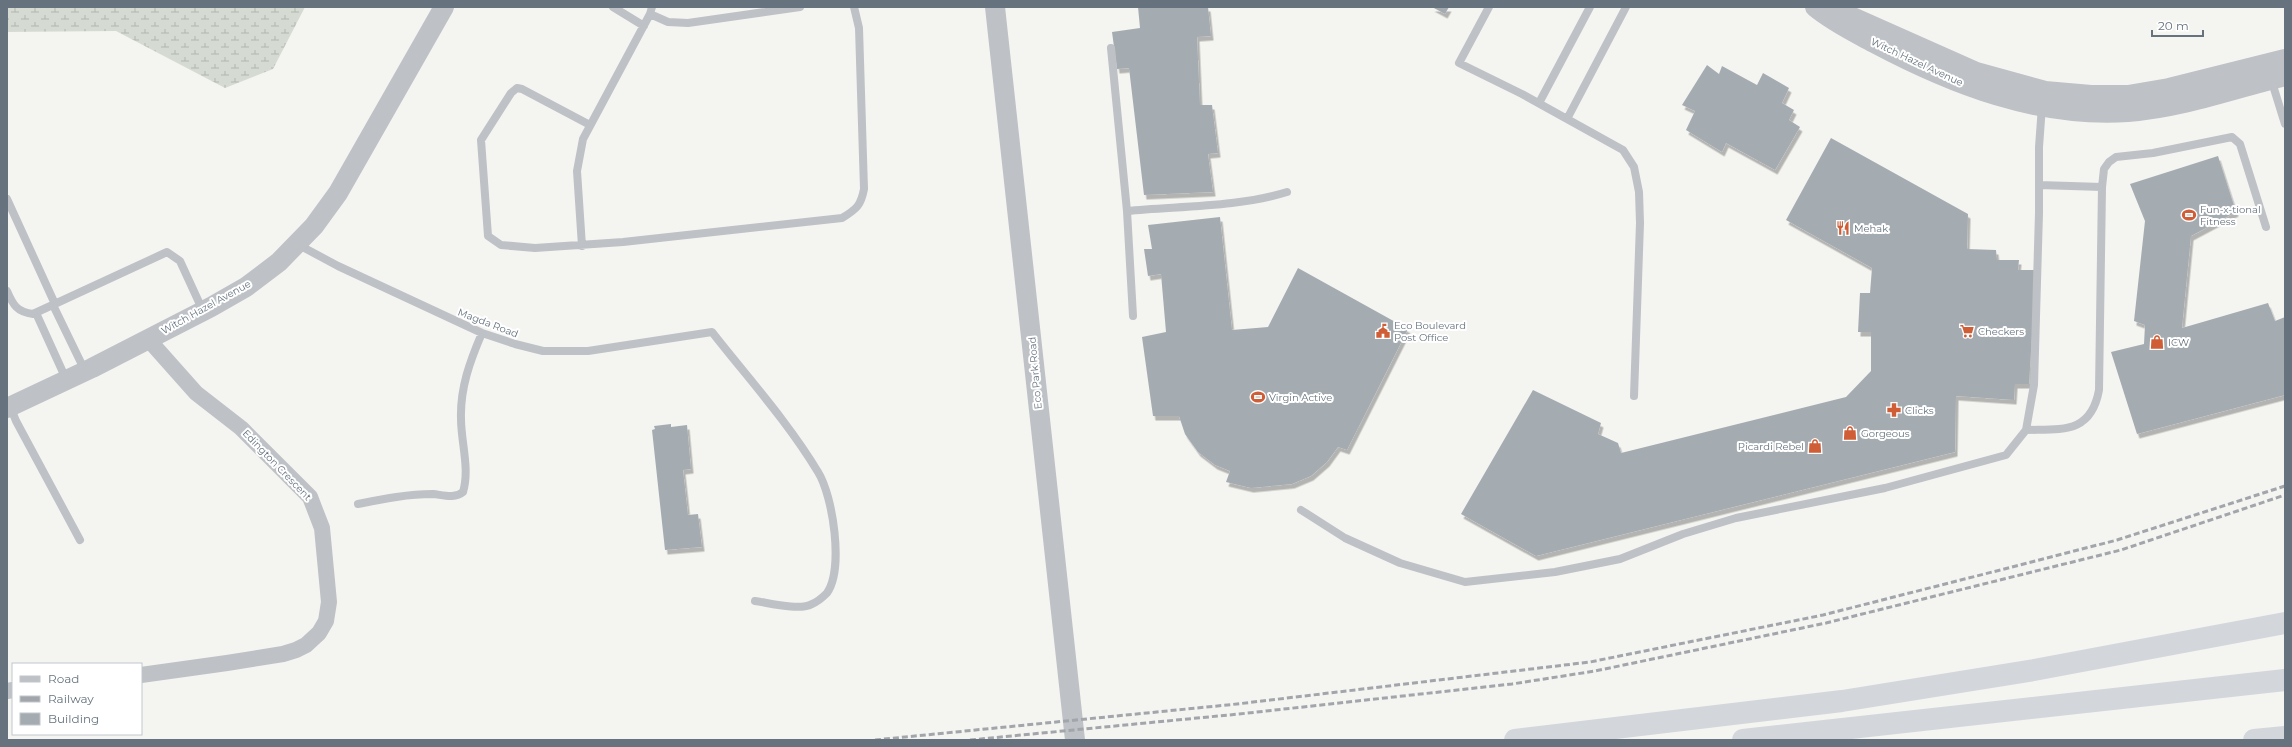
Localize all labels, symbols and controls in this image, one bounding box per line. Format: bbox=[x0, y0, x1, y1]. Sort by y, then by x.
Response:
scale bar bbox=[2152, 12, 2203, 38]
text: 20 m bbox=[2158, 18, 2189, 33]
street label: Witch Hazel Avenue bbox=[1869, 35, 1965, 89]
place label: Fun-x-tional Fitness bbox=[2200, 203, 2261, 228]
sports icon: Fun-x-tional Fitness bbox=[2181, 207, 2197, 223]
restaurant icon: Mehak bbox=[1835, 220, 1851, 236]
place label: Mehak bbox=[1854, 222, 1888, 235]
street label: Witch Hazel Avenue bbox=[159, 277, 253, 337]
street label: Magda Road bbox=[456, 306, 520, 340]
place label: Eco Boulevard Post Office bbox=[1394, 319, 1466, 344]
public building icon: Eco Boulevard Post Office bbox=[1375, 323, 1391, 339]
supermarket icon: Checkers bbox=[1959, 323, 1975, 339]
place label: Checkers bbox=[1978, 325, 2024, 338]
shop icon: ICW bbox=[2149, 334, 2165, 350]
street label: Eco Park Road bbox=[1025, 336, 1045, 410]
place label: ICW bbox=[2168, 336, 2189, 349]
sports icon: Virgin Active bbox=[1250, 389, 1266, 405]
place label: Virgin Active bbox=[1269, 391, 1332, 404]
pharmacy icon: Clicks bbox=[1886, 402, 1902, 418]
place label: Clicks bbox=[1905, 404, 1934, 417]
shop icon: Gorgeous bbox=[1842, 425, 1858, 441]
street label: Edington Crescent bbox=[240, 427, 314, 503]
place label: Gorgeous bbox=[1861, 427, 1910, 440]
shop icon: Picardi Rebel bbox=[1807, 438, 1823, 454]
place label: Picardi Rebel bbox=[1738, 440, 1804, 453]
legend bbox=[12, 663, 142, 735]
text: Road bbox=[48, 671, 79, 686]
text: Railway bbox=[48, 691, 94, 706]
text: Building bbox=[48, 711, 99, 726]

